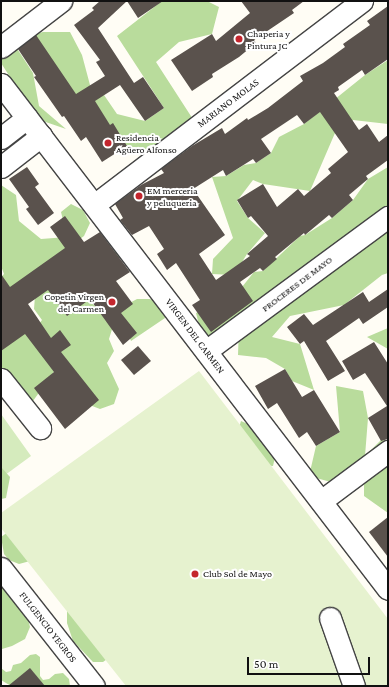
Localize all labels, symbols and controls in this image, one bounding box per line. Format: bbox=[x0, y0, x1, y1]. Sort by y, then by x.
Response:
place label: Chaperia y Pintura JC bbox=[247, 27, 290, 50]
marker: Chaperia y Pintura JC bbox=[234, 34, 244, 44]
street label: MARIANO MOLAS bbox=[195, 76, 261, 130]
place label: Residencia Agüero Alfonso bbox=[116, 131, 177, 154]
marker: Residencia Agüero Alfonso bbox=[103, 138, 113, 148]
place label: EM merceria y peluqueria bbox=[147, 184, 198, 208]
marker: EM merceria y peluqueria bbox=[134, 191, 144, 201]
street label: PROCERES DE MAYO bbox=[259, 254, 335, 314]
place label: Copetin Virgen del Carmen bbox=[44, 290, 104, 314]
street label: VIRGEN DEL CARMEN bbox=[163, 296, 227, 376]
marker: Copetin Virgen del Carmen bbox=[107, 297, 117, 307]
place label: Club Sol de Mayo bbox=[203, 568, 272, 580]
marker: Club Sol de Mayo bbox=[190, 569, 200, 579]
street label: FULGENCIO YEGROS bbox=[17, 589, 79, 665]
scale bar bbox=[249, 649, 372, 675]
text: 50 m bbox=[254, 657, 278, 671]

